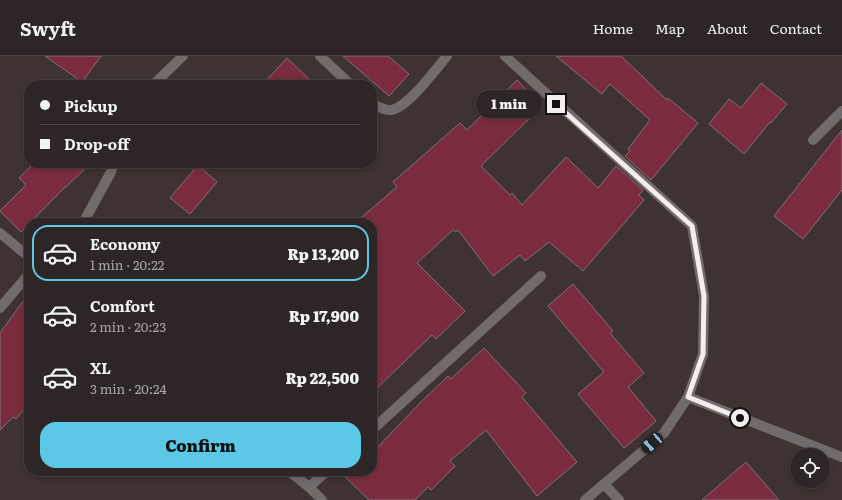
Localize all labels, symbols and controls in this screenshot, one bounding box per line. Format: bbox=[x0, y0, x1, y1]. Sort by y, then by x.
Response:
text: Swyft bbox=[20, 14, 76, 42]
text: Home bbox=[593, 18, 633, 38]
text: Map bbox=[655, 18, 685, 38]
text: About bbox=[707, 18, 748, 38]
text: Contact bbox=[770, 18, 822, 38]
callout: 1 min bbox=[476, 90, 542, 118]
text: Pickup bbox=[64, 94, 117, 117]
text: 1 min bbox=[491, 94, 527, 113]
route end bbox=[547, 95, 565, 113]
text: Drop-off bbox=[64, 132, 129, 155]
text: Economy bbox=[90, 232, 160, 255]
icon: car bbox=[42, 235, 78, 271]
text: Rp 13,200 bbox=[287, 242, 359, 265]
text: 1 min · 20:22 bbox=[90, 255, 164, 274]
text: Comfort bbox=[90, 294, 155, 317]
icon: car bbox=[42, 297, 78, 333]
text: Rp 17,900 bbox=[289, 304, 359, 327]
text: 2 min · 20:23 bbox=[90, 317, 166, 336]
text: XL bbox=[90, 356, 111, 379]
icon: car bbox=[42, 359, 78, 395]
text: Rp 22,500 bbox=[285, 366, 359, 389]
text: 3 min · 20:24 bbox=[90, 379, 167, 398]
route start bbox=[731, 409, 749, 427]
button: Confirm bbox=[40, 422, 361, 468]
car bbox=[639, 431, 665, 455]
map controls bbox=[790, 448, 830, 488]
button: locate bbox=[790, 448, 830, 488]

